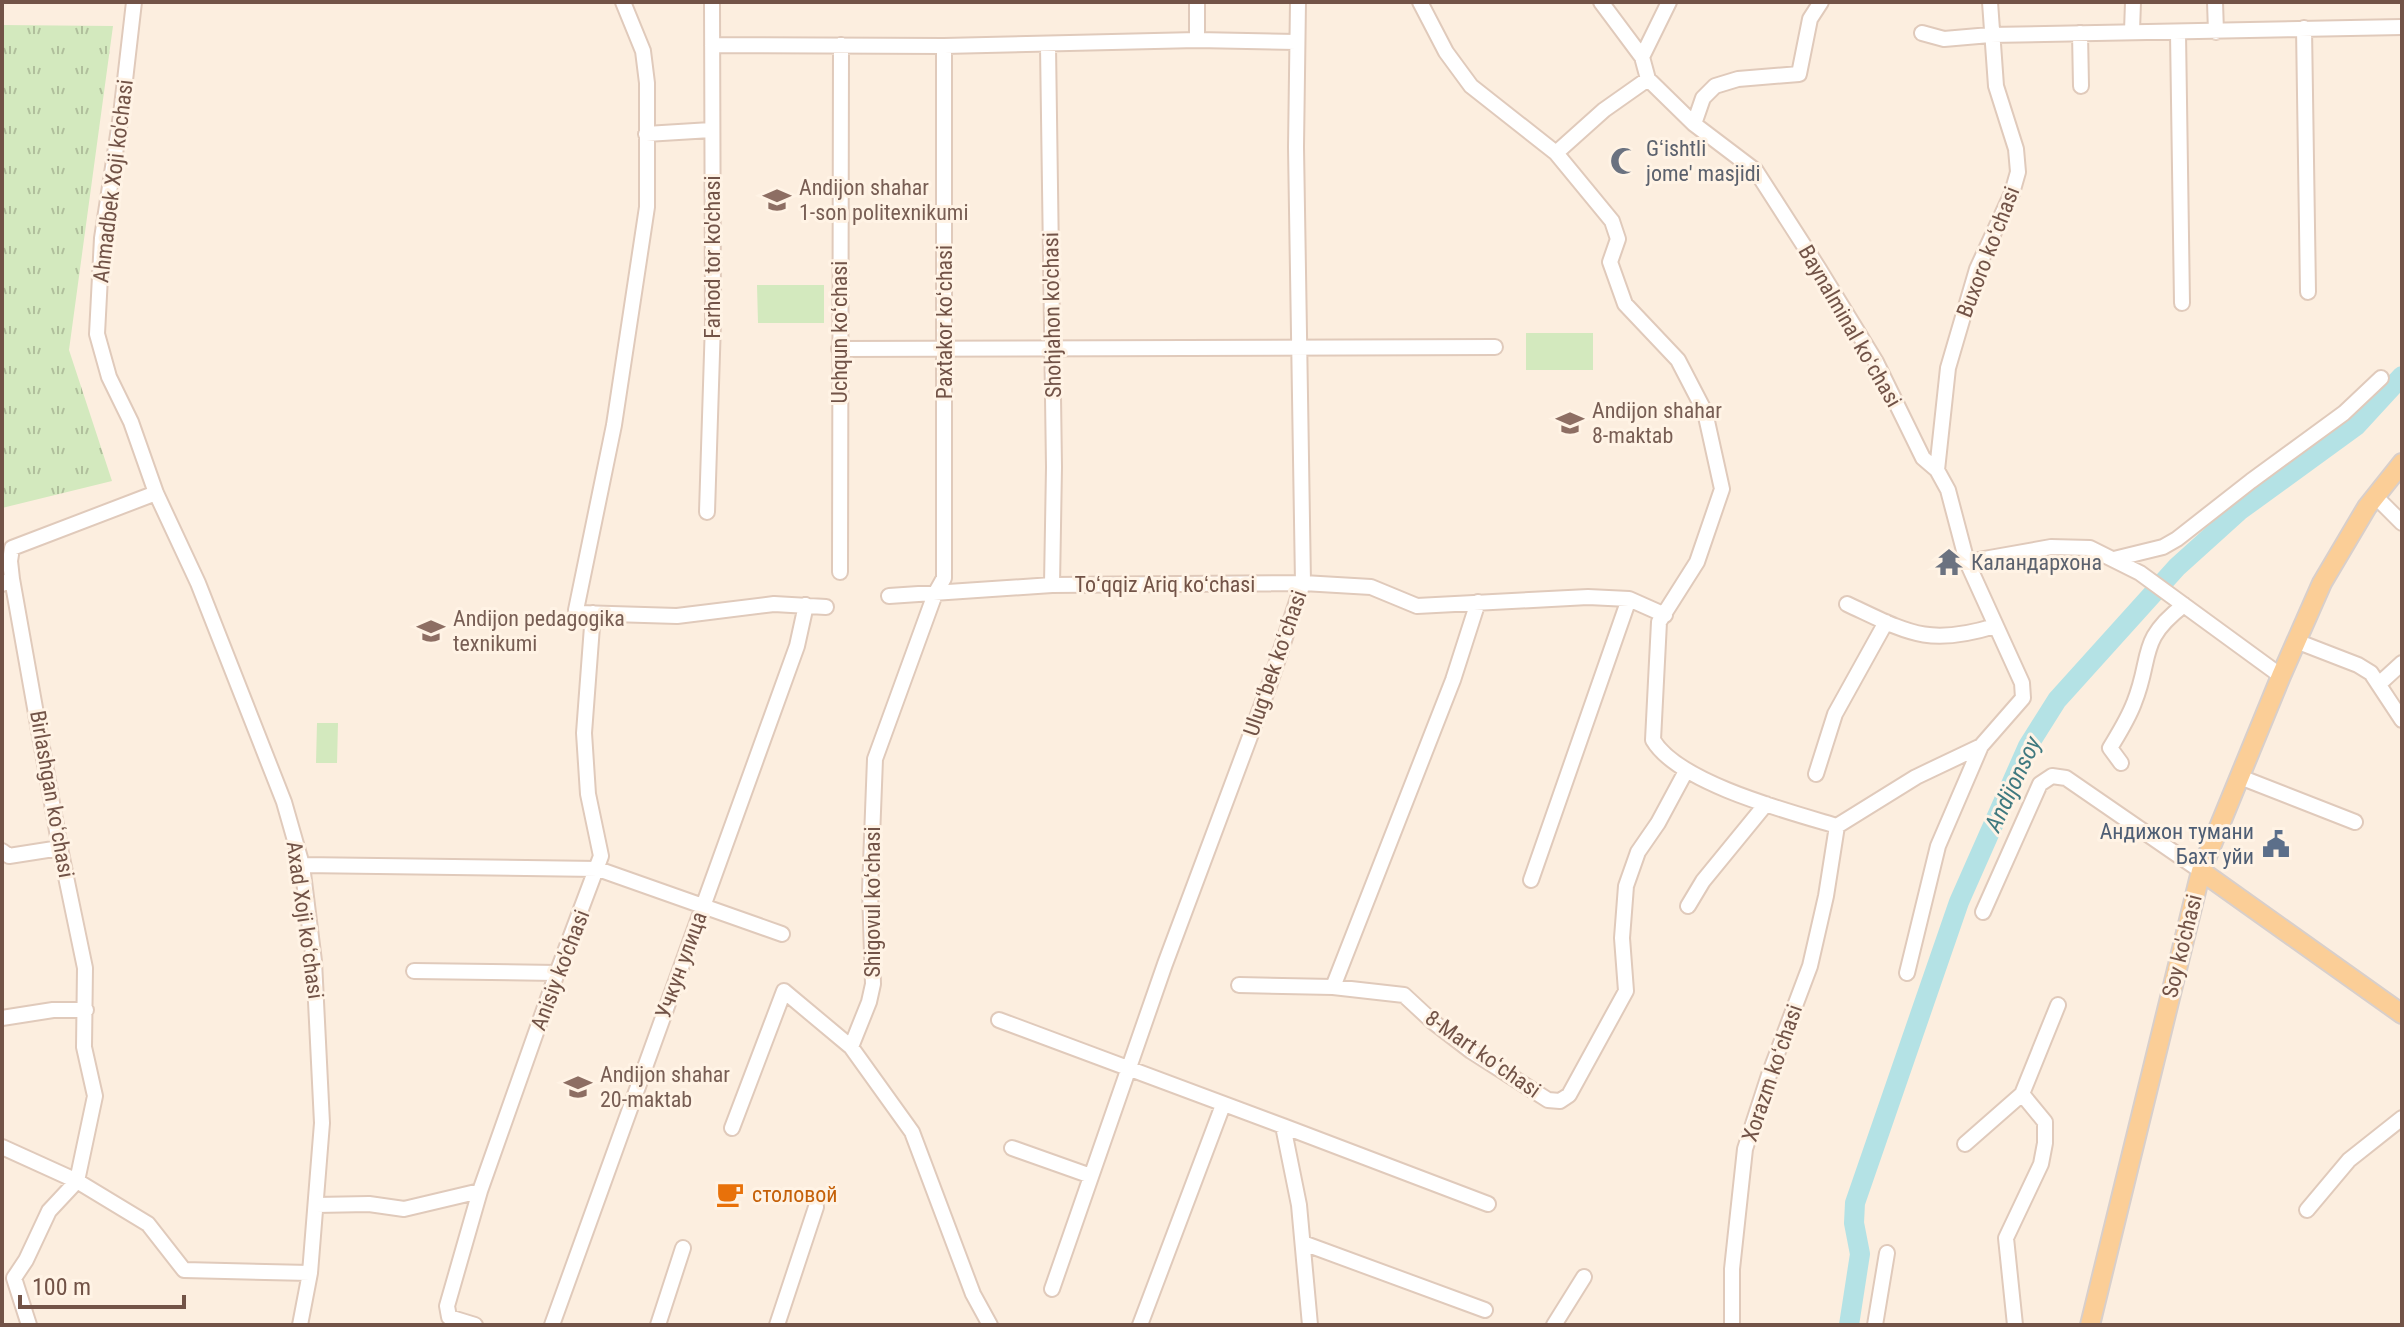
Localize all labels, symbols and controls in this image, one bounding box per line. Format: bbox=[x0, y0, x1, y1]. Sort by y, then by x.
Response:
street label: Ahmadbek Xoji ko'chasi bbox=[88, 78, 138, 284]
place label: Gʻishtli jome' masjidi bbox=[1645, 136, 1761, 186]
mosque icon: Gʻishtli jome' masjidi bbox=[1609, 146, 1639, 176]
street label: Farhod tor ko'chasi bbox=[700, 175, 725, 339]
place label: Andijon shahar 1-son politexnikumi bbox=[799, 175, 968, 225]
street label: Buxoro koʻchasi bbox=[1952, 183, 2024, 321]
school or university icon: Andijon shahar 1-son politexnikumi bbox=[762, 185, 792, 215]
street label: Shohjahon ko'chasi bbox=[1038, 232, 1066, 398]
street label: Baynalminal koʻchasi bbox=[1793, 241, 1907, 411]
street label: Paxtakor koʻchasi bbox=[932, 245, 957, 399]
street label: Uchqun koʻchasi bbox=[827, 261, 852, 403]
place label: Andijon shahar 8-maktab bbox=[1592, 398, 1722, 448]
school or university icon: Andijon shahar 8-maktab bbox=[1555, 408, 1585, 438]
temple icon: Каландархона bbox=[1934, 547, 1964, 577]
place label: Каландархона bbox=[1971, 550, 2102, 575]
street label: Toʻqqiz Ariq koʻchasi bbox=[1075, 572, 1255, 597]
street label: Ulugʻbek koʻchasi bbox=[1238, 587, 1312, 739]
place label: Andijon pedagogika texnikumi bbox=[453, 606, 625, 656]
school or university icon: Andijon pedagogika texnikumi bbox=[416, 616, 446, 646]
street label: Birlashgan koʻchasi bbox=[25, 708, 79, 880]
water label: Andijonsoy bbox=[1978, 731, 2048, 837]
place label: Андижон тумани Бахт уйи bbox=[2100, 819, 2254, 869]
street label: Shigovul koʻchasi bbox=[860, 826, 885, 978]
public building icon: Андижон тумани Бахт уйи bbox=[2261, 829, 2291, 859]
street label: Axad Xoji koʻchasi bbox=[282, 839, 328, 1001]
street label: Soy ko'chasi bbox=[2157, 892, 2207, 1000]
street label: Anisiy ko'chasi bbox=[526, 906, 594, 1034]
street label: Учкун улица bbox=[650, 908, 712, 1022]
street label: Xorazm koʻchasi bbox=[1737, 1001, 1807, 1145]
street label: 8-Mart koʻchasi bbox=[1421, 1005, 1545, 1103]
place label: Andijon shahar 20-maktab bbox=[600, 1062, 730, 1112]
school or university icon: Andijon shahar 20-maktab bbox=[563, 1072, 593, 1102]
cafe icon: столовой bbox=[715, 1179, 745, 1209]
place label: столовой bbox=[752, 1182, 838, 1207]
scale bar bbox=[20, 1259, 184, 1309]
text: 100 m bbox=[32, 1273, 91, 1301]

